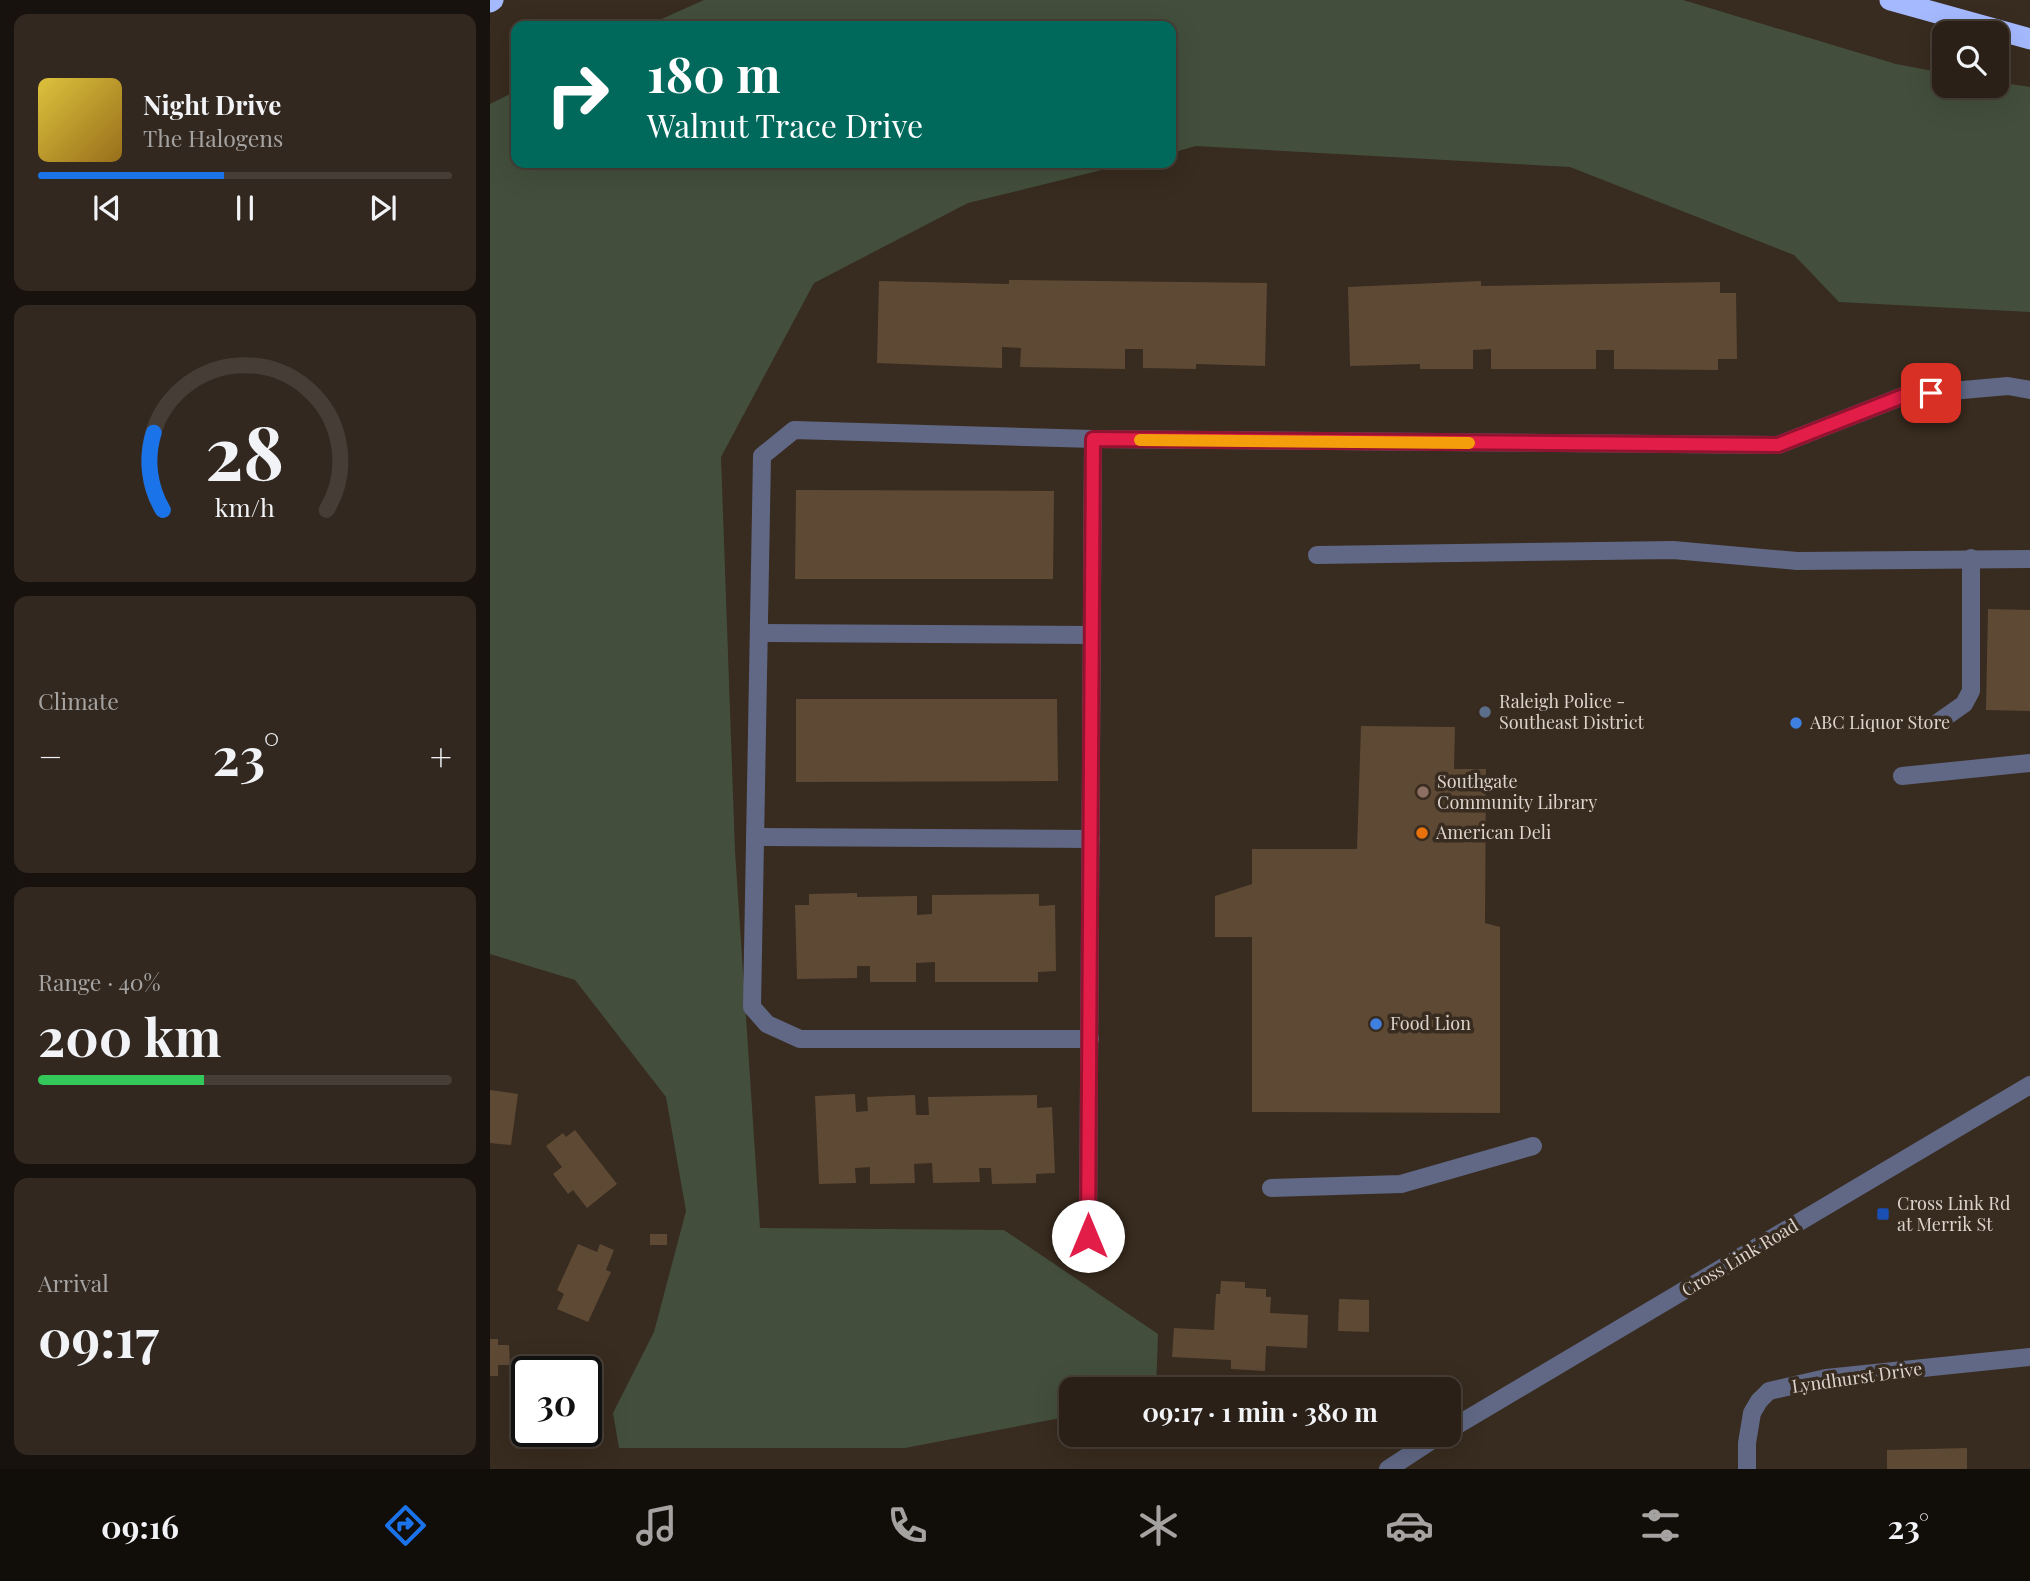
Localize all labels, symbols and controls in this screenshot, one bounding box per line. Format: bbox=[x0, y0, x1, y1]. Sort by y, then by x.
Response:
map controls bbox=[1932, 21, 2009, 98]
button: search bbox=[1932, 21, 2009, 98]
text: 180 m bbox=[647, 40, 781, 105]
icon: right bbox=[532, 49, 623, 140]
text: Night Drive bbox=[143, 87, 281, 122]
text: Walnut Trace Drive bbox=[647, 103, 923, 146]
text: The Halogens bbox=[143, 122, 283, 153]
icon: previous bbox=[88, 189, 126, 227]
icon: pause bbox=[226, 189, 264, 227]
icon: next bbox=[364, 189, 402, 227]
pin bbox=[1901, 363, 1961, 423]
icon: arrive bbox=[1912, 374, 1950, 412]
text: 28 bbox=[206, 401, 284, 498]
text: km/h bbox=[215, 489, 275, 522]
text: Climate bbox=[38, 685, 119, 716]
place label: Raleigh Police - Southeast District bbox=[1499, 689, 1644, 734]
marker: Raleigh Police - Southeast District bbox=[1477, 704, 1493, 720]
place label: ABC Liquor Store bbox=[1809, 710, 1950, 734]
marker: ABC Liquor Store bbox=[1788, 715, 1804, 731]
text: 23° bbox=[213, 720, 280, 789]
text: − bbox=[38, 730, 63, 781]
text: + bbox=[430, 730, 452, 781]
place label: Southgate Community Library bbox=[1437, 769, 1597, 814]
marker: Southgate Community Library bbox=[1415, 784, 1431, 800]
place label: American Deli bbox=[1435, 820, 1551, 844]
marker: American Deli bbox=[1414, 825, 1430, 841]
text: Range · 40% bbox=[38, 966, 161, 997]
text: 200 km bbox=[38, 1001, 221, 1070]
place label: Food Lion bbox=[1390, 1011, 1471, 1035]
marker: Food Lion bbox=[1368, 1016, 1384, 1032]
place label: Cross Link Rd at Merrik St bbox=[1897, 1191, 2011, 1236]
position arrow bbox=[1051, 1199, 1125, 1273]
marker: Cross Link Rd at Merrik St bbox=[1875, 1206, 1891, 1222]
street label: Cross Link Road bbox=[1677, 1213, 1803, 1301]
text: Arrival bbox=[38, 1267, 109, 1298]
text: 09:17 bbox=[38, 1302, 159, 1371]
speed limit sign: 30 bbox=[511, 1356, 602, 1447]
street label: Lyndhurst Drive bbox=[1790, 1356, 1924, 1398]
text: 09:17 · 1 min · 380 m bbox=[1142, 1394, 1378, 1429]
icon: directions bbox=[381, 1501, 430, 1550]
icon: music bbox=[632, 1501, 681, 1550]
icon: phone bbox=[883, 1501, 932, 1550]
icon: climate bbox=[1134, 1501, 1183, 1550]
icon: car bbox=[1385, 1501, 1434, 1550]
icon: filters bbox=[1636, 1501, 1685, 1550]
text: 09:16 bbox=[101, 1504, 179, 1547]
text: 23° bbox=[1888, 1504, 1929, 1547]

